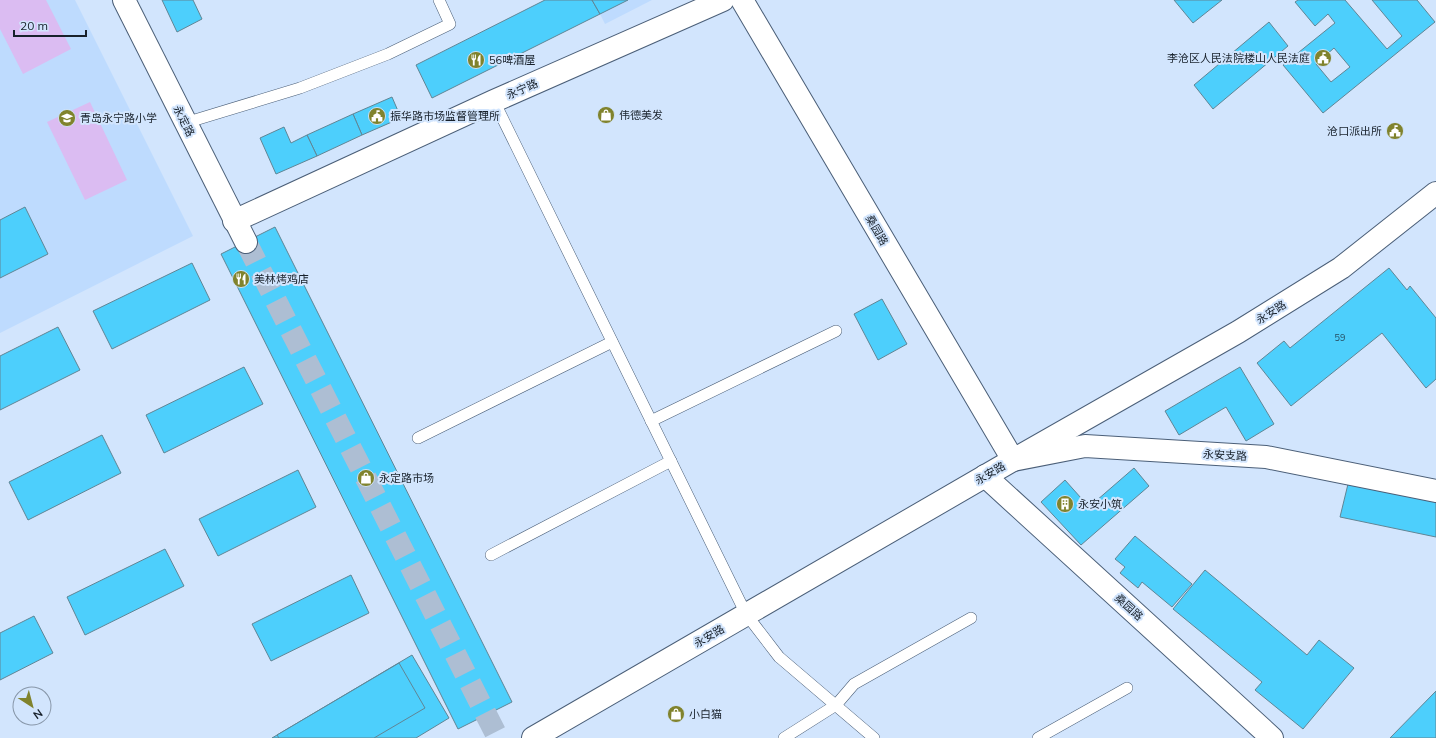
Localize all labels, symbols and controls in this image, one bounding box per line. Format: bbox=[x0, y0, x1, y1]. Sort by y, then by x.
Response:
scale bar bbox=[14, 12, 86, 38]
text: 20 m bbox=[20, 18, 48, 33]
public building icon: 李沧区人民法院楼山人民法庭 bbox=[1313, 48, 1333, 68]
restaurant icon: 56啤酒屋 bbox=[466, 50, 486, 70]
place label: 李沧区人民法院楼山人民法庭 bbox=[1167, 51, 1310, 65]
place label: 56啤酒屋 bbox=[489, 53, 535, 67]
street label: 永宁路 bbox=[504, 76, 540, 102]
street label: 永定路 bbox=[170, 103, 198, 139]
shop icon: 伟德美发 bbox=[596, 105, 616, 125]
public building icon: 振华路市场监督管理所 bbox=[367, 106, 387, 126]
school or university icon: 青岛永宁路小学 bbox=[57, 108, 77, 128]
place label: 伟德美发 bbox=[619, 108, 663, 122]
place label: 振华路市场监督管理所 bbox=[390, 109, 500, 123]
place label: 青岛永宁路小学 bbox=[80, 111, 157, 125]
public building icon: 沧口派出所 bbox=[1385, 121, 1405, 141]
place label: 沧口派出所 bbox=[1327, 124, 1382, 138]
street label: 桑园路 bbox=[863, 212, 891, 248]
restaurant icon: 美林烤鸡店 bbox=[231, 269, 251, 289]
place label: 美林烤鸡店 bbox=[254, 272, 309, 286]
street label: 永安路 bbox=[1253, 297, 1289, 327]
house number: 59 bbox=[1335, 332, 1345, 343]
street label: 永安支路 bbox=[1203, 447, 1247, 463]
street label: 永安路 bbox=[972, 459, 1008, 487]
shop icon: 永定路市场 bbox=[356, 468, 376, 488]
place label: 永定路市场 bbox=[379, 471, 434, 485]
building icon: 永安小筑 bbox=[1055, 494, 1075, 514]
place label: 永安小筑 bbox=[1078, 497, 1122, 511]
street label: 桑园路 bbox=[1112, 591, 1146, 623]
street label: 永安路 bbox=[691, 622, 727, 650]
north arrow bbox=[12, 686, 52, 726]
shop icon: 小白猫 bbox=[666, 704, 686, 724]
text: N bbox=[30, 706, 45, 722]
place label: 小白猫 bbox=[689, 707, 722, 721]

